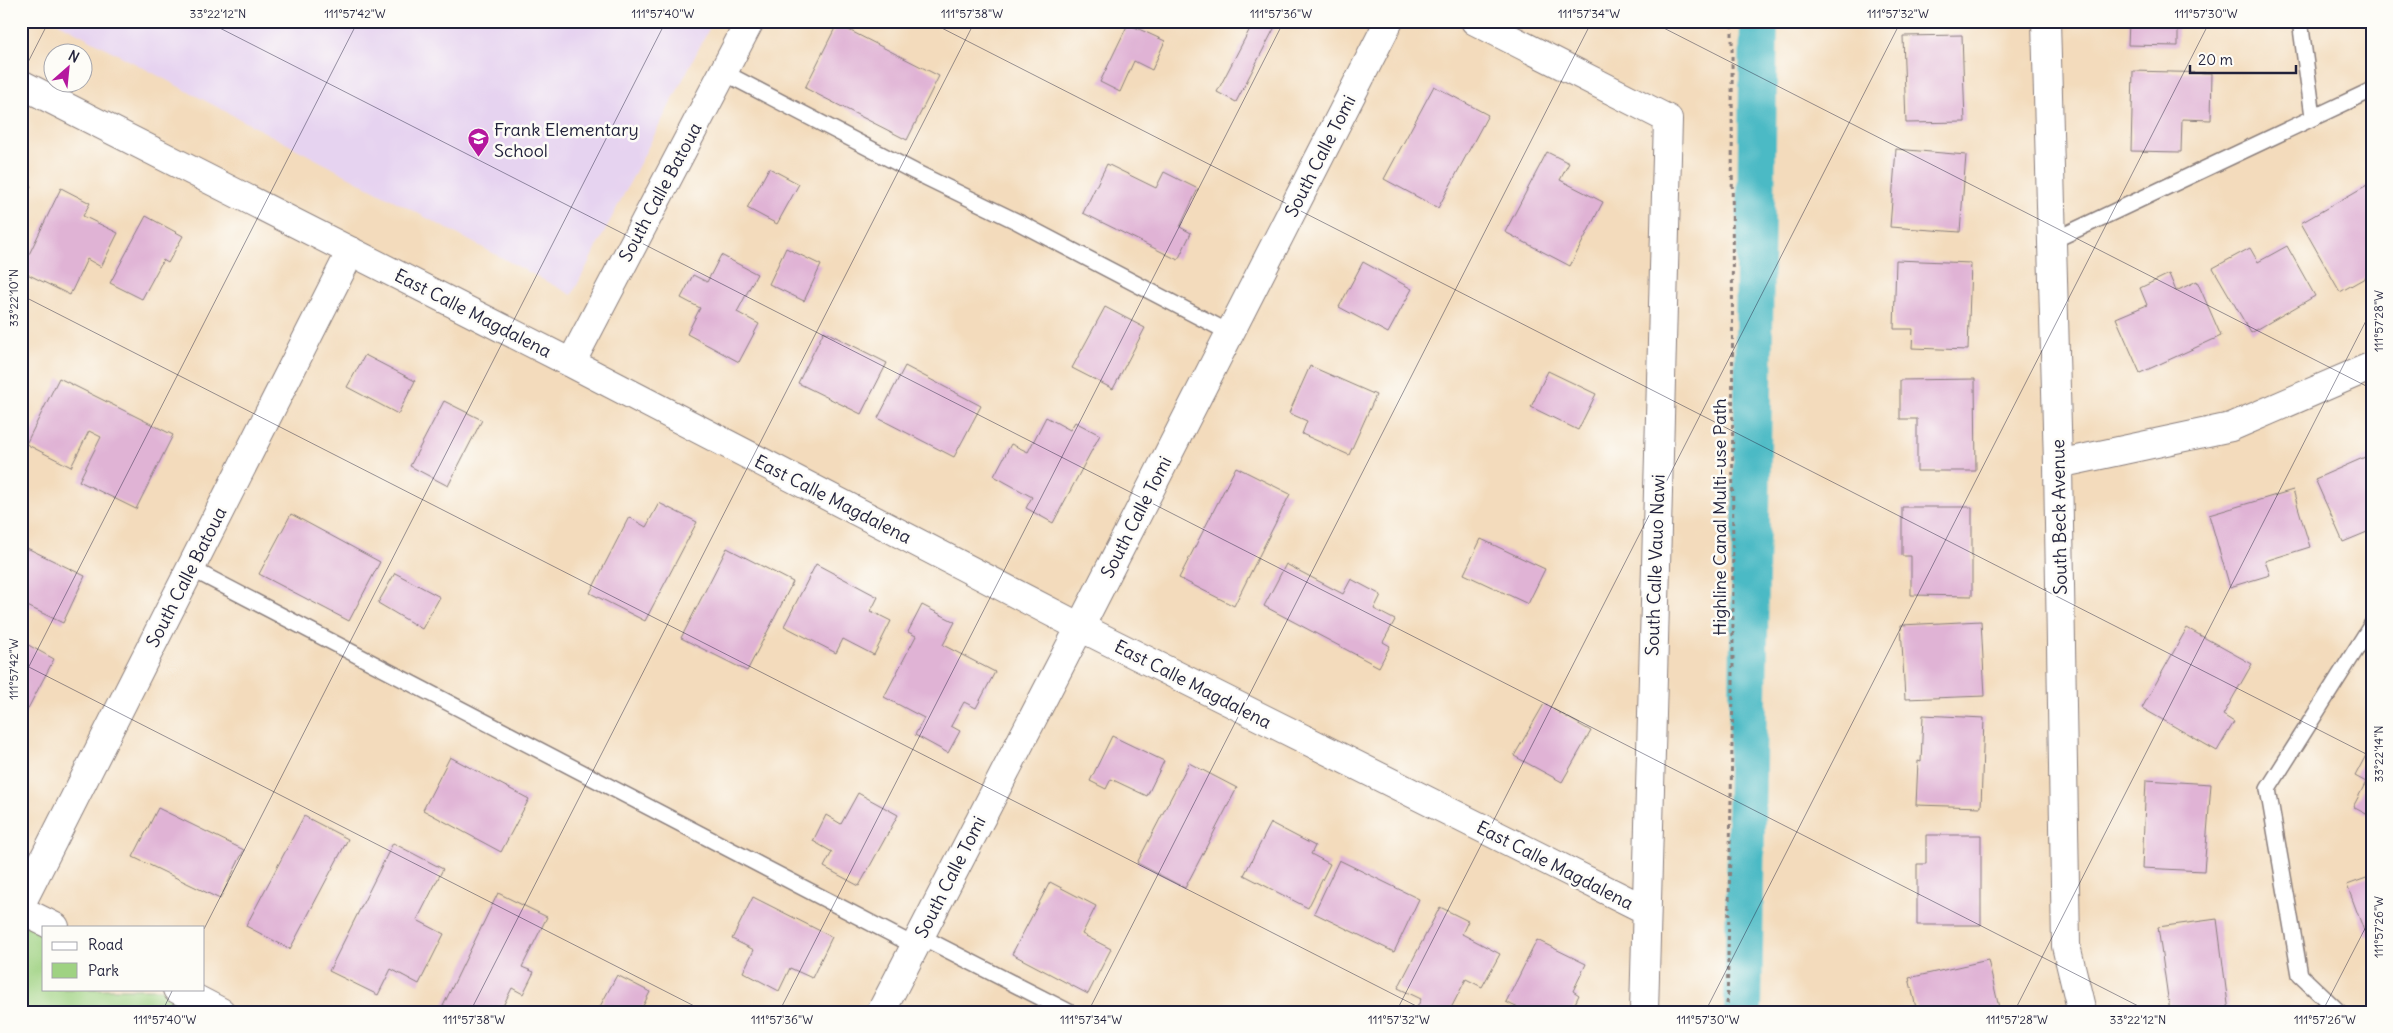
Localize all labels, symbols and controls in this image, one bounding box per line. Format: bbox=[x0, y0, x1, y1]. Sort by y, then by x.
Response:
text: 33°22'12"N bbox=[190, 6, 246, 21]
text: 111°57'42"W bbox=[324, 6, 386, 21]
text: 111°57'40"W bbox=[632, 6, 695, 21]
text: 111°57'38"W bbox=[941, 6, 1003, 21]
text: 111°57'36"W bbox=[1250, 6, 1312, 21]
text: 111°57'34"W bbox=[1558, 6, 1620, 21]
text: 111°57'32"W bbox=[1867, 6, 1929, 21]
text: 111°57'30"W bbox=[2174, 6, 2238, 21]
north arrow bbox=[42, 42, 92, 92]
scale bar bbox=[2190, 42, 2297, 74]
text: N bbox=[66, 46, 82, 67]
text: 20 m bbox=[2198, 50, 2233, 69]
street label: South Calle Tomi bbox=[1279, 91, 1361, 221]
place label: Frank Elementary School bbox=[494, 118, 639, 162]
street label: South Calle Batoua bbox=[614, 118, 706, 266]
school or university icon: Frank Elementary School bbox=[466, 127, 490, 158]
street label: East Calle Magdalena bbox=[391, 263, 555, 363]
text: 33°22'10"N bbox=[6, 269, 21, 327]
text: 111°57'28"W bbox=[2371, 290, 2386, 352]
street label: Highline Canal Multi-use Path bbox=[1708, 398, 1731, 636]
street label: South Beck Avenue bbox=[2046, 439, 2072, 595]
street label: East Calle Magdalena bbox=[751, 449, 915, 549]
street label: South Calle Tomi bbox=[1095, 452, 1177, 582]
street label: South Calle Vauo Nawi bbox=[1640, 474, 1670, 656]
street label: South Calle Batoua bbox=[141, 503, 231, 651]
street label: East Calle Magdalena bbox=[1111, 634, 1275, 734]
text: 111°57'42"W bbox=[6, 638, 21, 700]
text: 33°22'14"N bbox=[2371, 725, 2386, 783]
street label: South Calle Tomi bbox=[909, 812, 991, 942]
street label: East Calle Magdalena bbox=[1473, 815, 1637, 915]
text: 111°57'26"W bbox=[2371, 896, 2386, 958]
legend bbox=[42, 926, 205, 990]
text: Road bbox=[88, 935, 123, 954]
text: Park bbox=[88, 961, 119, 980]
text: 111°57'40"W bbox=[134, 1012, 197, 1027]
text: 111°57'38"W bbox=[443, 1012, 505, 1027]
text: 111°57'36"W bbox=[751, 1012, 813, 1027]
text: 111°57'34"W bbox=[1060, 1012, 1122, 1027]
text: 111°57'32"W bbox=[1368, 1012, 1430, 1027]
text: 111°57'30"W bbox=[1676, 1012, 1740, 1027]
text: 111°57'28"W bbox=[1986, 1012, 2048, 1027]
text: 33°22'12"N bbox=[2110, 1012, 2166, 1027]
text: 111°57'26"W bbox=[2294, 1012, 2356, 1027]

